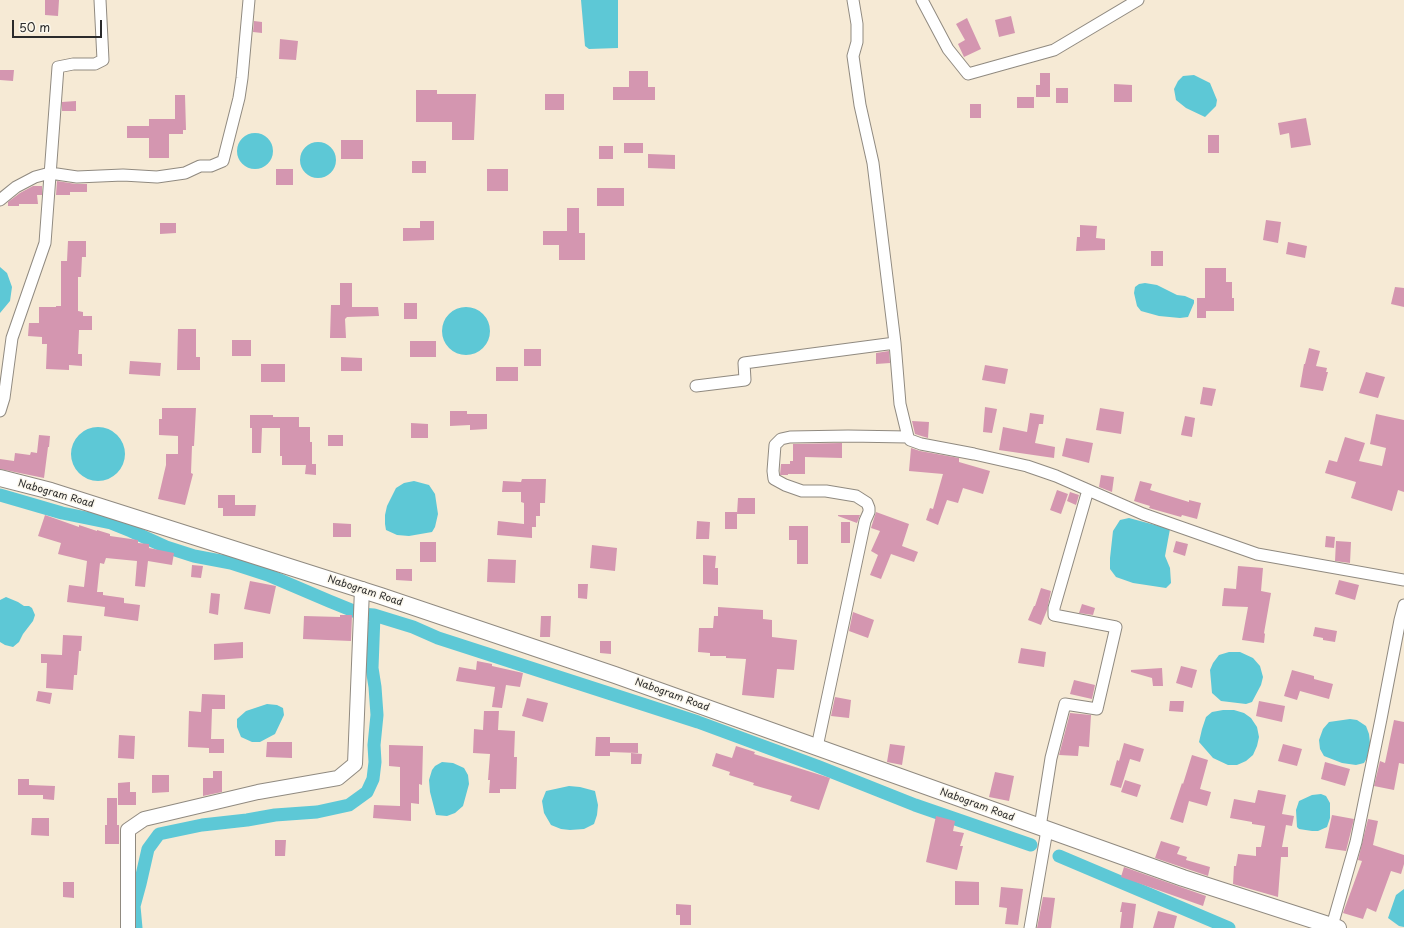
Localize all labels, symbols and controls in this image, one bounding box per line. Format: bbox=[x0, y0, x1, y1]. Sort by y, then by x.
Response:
scale bar bbox=[14, 12, 104, 38]
text: 50 m bbox=[19, 18, 50, 36]
street label: Nabogram Road bbox=[17, 477, 95, 511]
street label: Nabogram Road bbox=[326, 573, 404, 609]
street label: Nabogram Road bbox=[633, 676, 711, 714]
street label: Nabogram Road bbox=[938, 786, 1016, 824]

